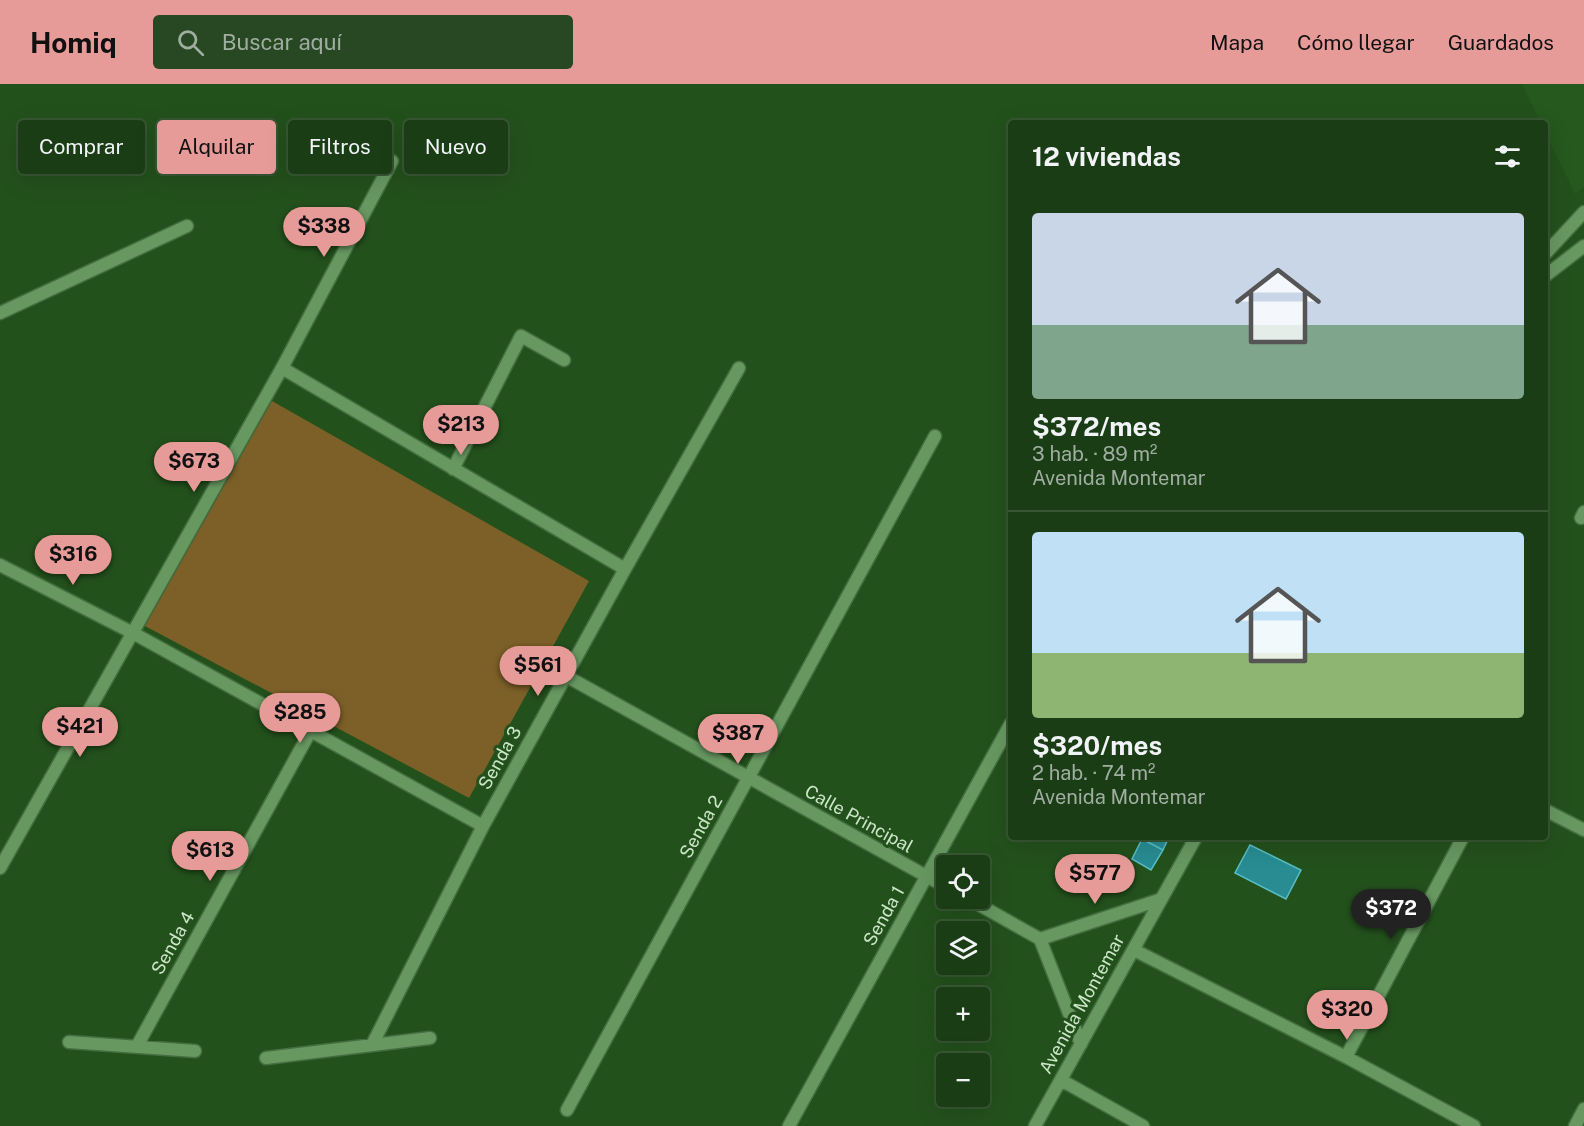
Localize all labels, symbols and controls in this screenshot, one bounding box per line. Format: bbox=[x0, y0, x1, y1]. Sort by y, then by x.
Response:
search box bbox=[153, 15, 573, 69]
text: Homiq bbox=[30, 26, 117, 59]
icon: search bbox=[174, 26, 207, 59]
text: Buscar aquí bbox=[222, 29, 342, 55]
text: Mapa bbox=[1210, 30, 1264, 55]
text: Cómo llegar bbox=[1297, 30, 1415, 55]
text: Guardados bbox=[1448, 30, 1554, 55]
chip: Comprar bbox=[18, 120, 145, 174]
chip: Alquilar bbox=[157, 120, 276, 174]
chip: Filtros bbox=[288, 120, 392, 174]
chip: Nuevo bbox=[404, 120, 508, 174]
icon: filters bbox=[1491, 140, 1524, 173]
text: 12 viviendas bbox=[1032, 141, 1181, 172]
pin: $338 bbox=[288, 207, 360, 258]
text: $338 bbox=[297, 214, 351, 238]
icon: home bbox=[1224, 252, 1332, 360]
pin: $213 bbox=[425, 405, 497, 456]
text: $372/mes bbox=[1032, 411, 1161, 442]
text: $213 bbox=[437, 412, 485, 436]
pin: $673 bbox=[158, 442, 230, 493]
text: 3 hab. · 89 m² bbox=[1032, 442, 1157, 466]
text: $673 bbox=[168, 449, 220, 473]
text: Avenida Montemar bbox=[1032, 466, 1206, 490]
pin: $316 bbox=[37, 535, 109, 586]
text: $316 bbox=[49, 542, 97, 566]
icon: home bbox=[1224, 571, 1332, 679]
pin: $561 bbox=[502, 646, 574, 697]
text: $561 bbox=[514, 653, 562, 677]
pin: $285 bbox=[264, 693, 336, 744]
text: $285 bbox=[273, 700, 327, 724]
pin: $421 bbox=[44, 707, 116, 758]
text: $421 bbox=[56, 714, 104, 738]
pin: $387 bbox=[702, 714, 774, 765]
text: $387 bbox=[712, 721, 764, 745]
street label: Senda 3 bbox=[474, 722, 525, 793]
text: $320/mes bbox=[1032, 730, 1162, 761]
text: 2 hab. · 74 m² bbox=[1032, 761, 1155, 785]
street label: Calle Principal bbox=[801, 780, 917, 857]
text: Avenida Montemar bbox=[1032, 785, 1206, 809]
street label: Senda 2 bbox=[675, 792, 726, 862]
pin: $613 bbox=[174, 831, 246, 882]
text: $613 bbox=[186, 838, 234, 862]
pin: $577 bbox=[1059, 854, 1131, 905]
map controls bbox=[936, 855, 990, 1107]
button: locate bbox=[936, 855, 990, 909]
text: $577 bbox=[1069, 861, 1121, 885]
street label: Senda 1 bbox=[859, 882, 909, 949]
pin: $372 bbox=[1355, 889, 1427, 940]
text: $372 bbox=[1365, 896, 1417, 920]
street label: Senda 4 bbox=[147, 907, 198, 978]
button: layers bbox=[936, 921, 990, 975]
street label: Avenida Montemar bbox=[1035, 930, 1129, 1077]
button: + bbox=[936, 987, 990, 1041]
pin: $320 bbox=[1311, 990, 1383, 1041]
text: $320 bbox=[1321, 997, 1373, 1021]
button: − bbox=[936, 1053, 990, 1107]

